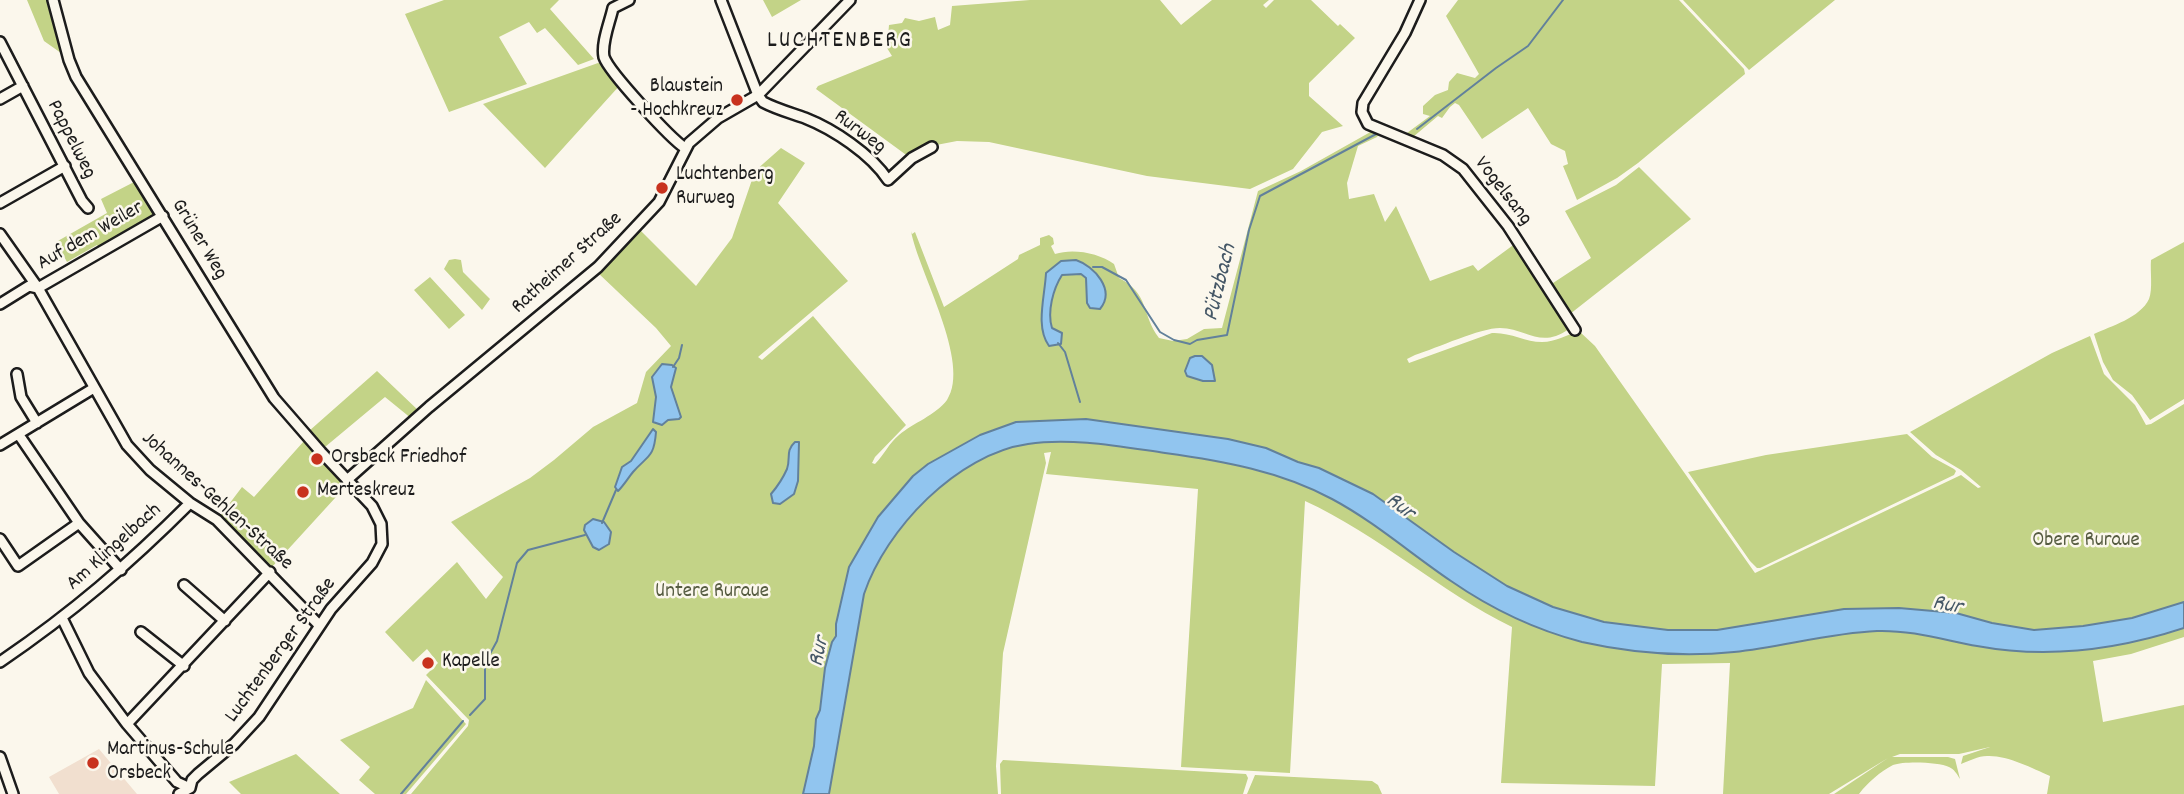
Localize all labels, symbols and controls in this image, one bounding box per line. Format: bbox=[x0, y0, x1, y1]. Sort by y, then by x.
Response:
district label: LUCHTENBERG bbox=[768, 29, 912, 57]
place label: Blaustein - Hochkreuz bbox=[630, 75, 723, 125]
marker: Blaustein - Hochkreuz bbox=[729, 92, 745, 108]
street label: Pappelweg bbox=[39, 96, 101, 184]
street label: Rurweg bbox=[828, 105, 890, 161]
street label: Vogelsang bbox=[1467, 153, 1537, 231]
place label: Luchtenberg Rurweg bbox=[676, 163, 774, 213]
marker: Luchtenberg Rurweg bbox=[654, 180, 670, 196]
street label: Grüner Weg bbox=[164, 195, 232, 285]
street label: Auf dem Weiler bbox=[34, 197, 148, 277]
street label: Ratheimer Straße bbox=[507, 208, 629, 320]
water label: Pützbach bbox=[1199, 242, 1245, 324]
street label: Johannes-Gehlen-Straße bbox=[135, 427, 297, 577]
place label: Orsbeck Friedhof bbox=[331, 446, 466, 472]
marker: Orsbeck Friedhof bbox=[309, 451, 325, 467]
place label: Merteskreuz bbox=[317, 479, 415, 505]
marker: Merteskreuz bbox=[295, 484, 311, 500]
water label: Rur bbox=[1379, 488, 1419, 528]
street label: Am Klingelbach bbox=[62, 499, 168, 597]
park label: Obere Ruraue bbox=[2032, 529, 2140, 555]
street label: Luchtenberger Straße bbox=[221, 573, 343, 729]
park label: Untere Ruraue bbox=[655, 580, 769, 606]
water label: Rur bbox=[1930, 591, 1964, 623]
water label: Rur bbox=[804, 635, 838, 669]
place label: Kapelle bbox=[442, 650, 500, 676]
marker: Kapelle bbox=[420, 655, 436, 671]
place label: Martinus-Schule Orsbeck bbox=[107, 738, 234, 788]
marker: Martinus-Schule Orsbeck bbox=[85, 755, 101, 771]

